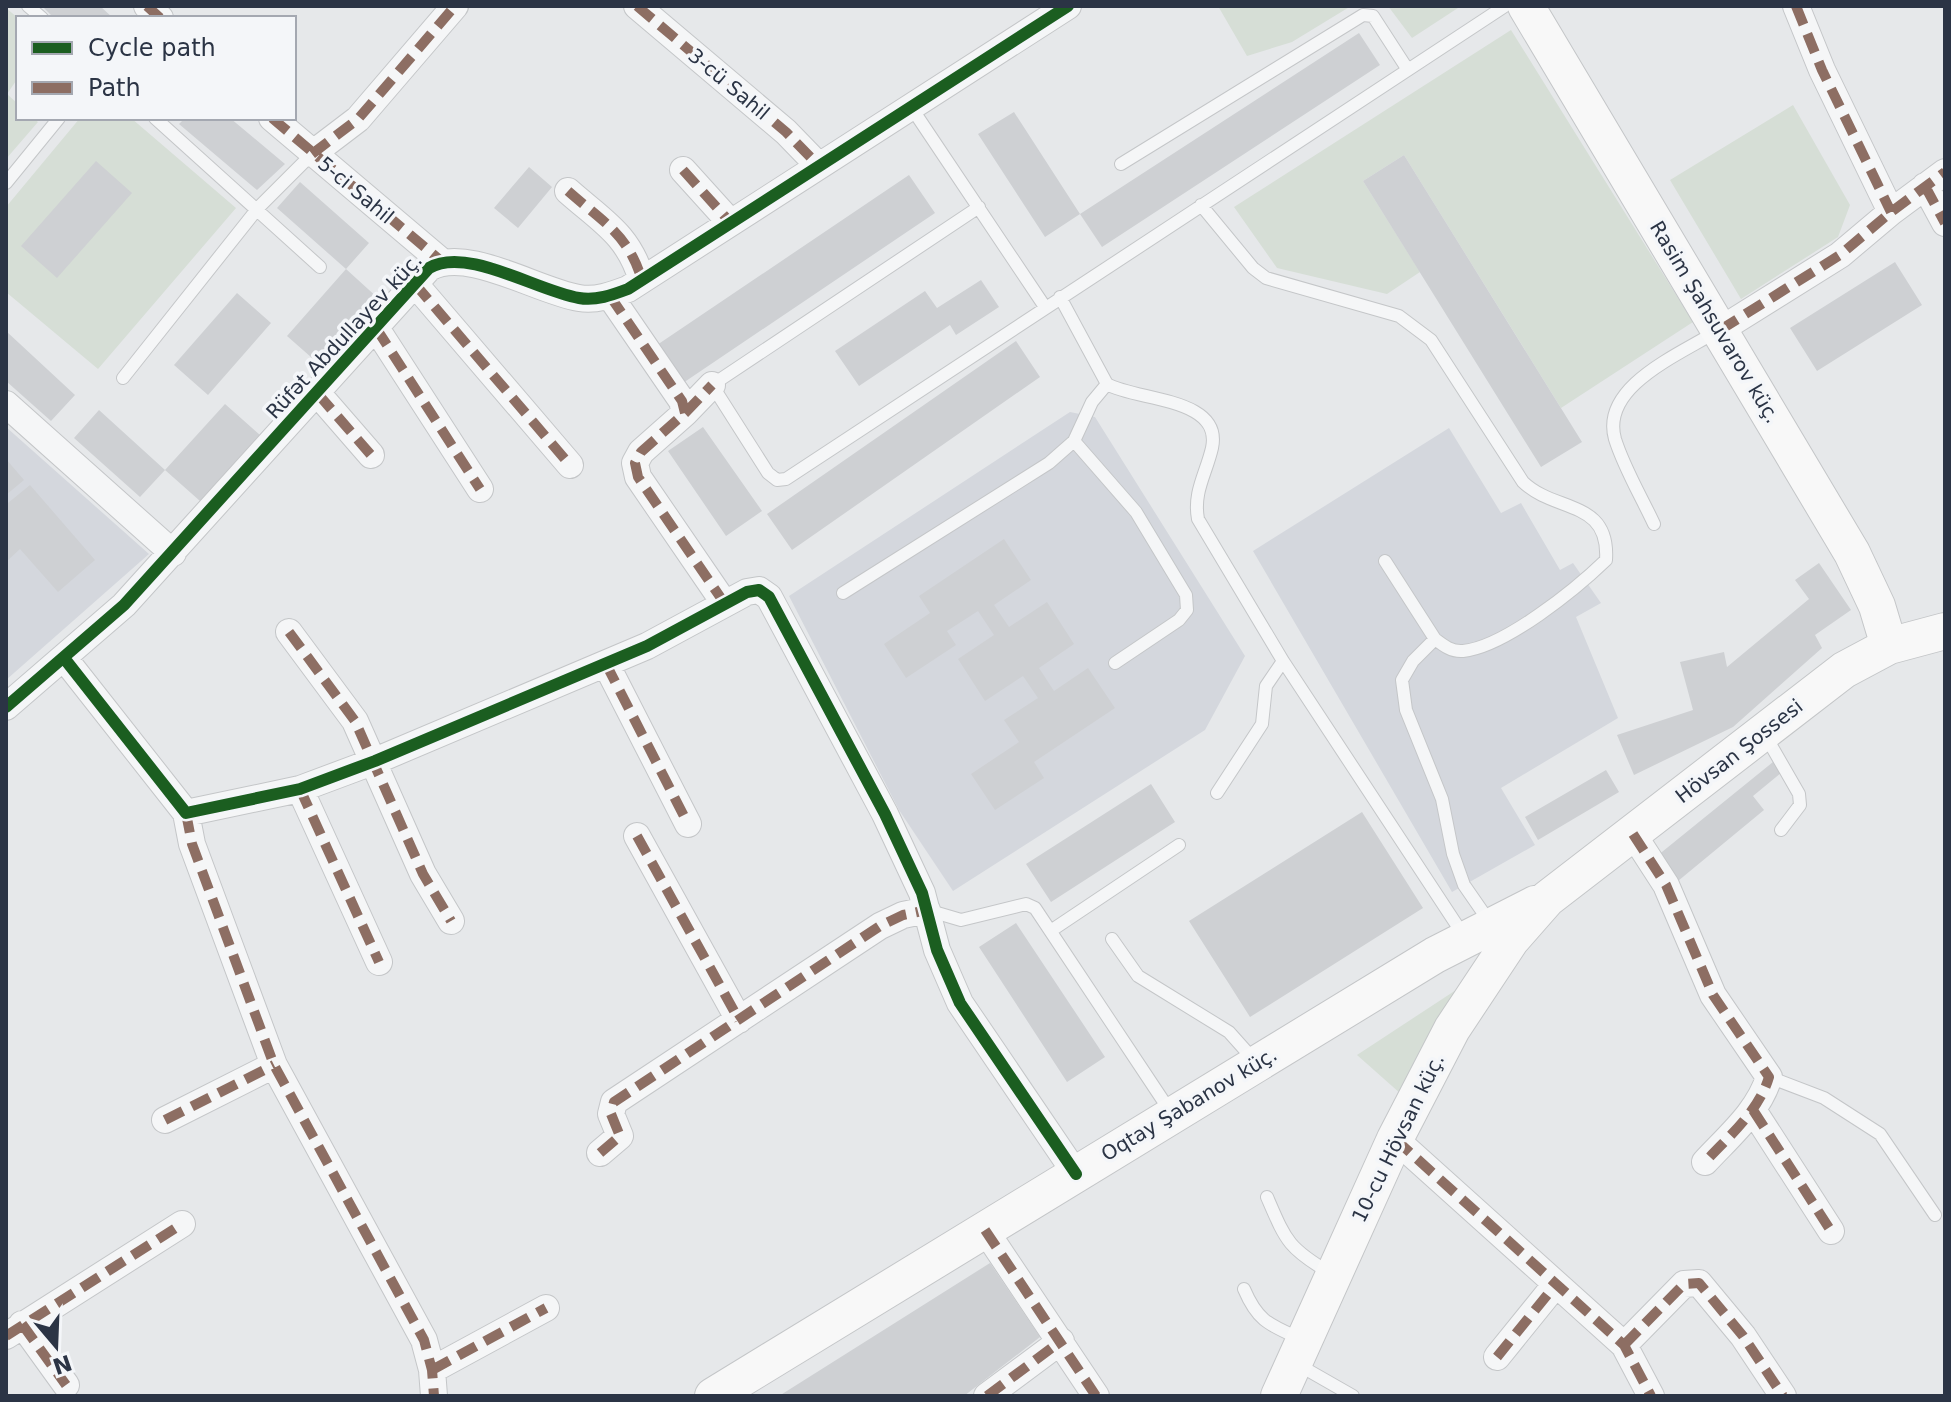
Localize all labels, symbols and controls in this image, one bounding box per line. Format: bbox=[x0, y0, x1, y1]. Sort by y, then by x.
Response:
legend bbox=[16, 16, 296, 120]
text: Cycle path bbox=[88, 34, 216, 62]
street label: 3-cü Sahil bbox=[683, 43, 775, 125]
text: Path bbox=[88, 74, 141, 102]
street label: 5-ci Sahil bbox=[313, 151, 399, 229]
street label: Rasim Şahsuvarov küç. bbox=[1645, 217, 1785, 427]
street label: Rüfət Abdullayev küç. bbox=[261, 248, 427, 424]
street label: Hövsan Şossesi bbox=[1671, 694, 1807, 808]
street label: Oqtay Şabanov küç. bbox=[1097, 1042, 1281, 1166]
street label: 10-cu Hövsan küç. bbox=[1347, 1050, 1449, 1226]
north arrow bbox=[16, 1306, 96, 1386]
text: N bbox=[50, 1350, 75, 1379]

